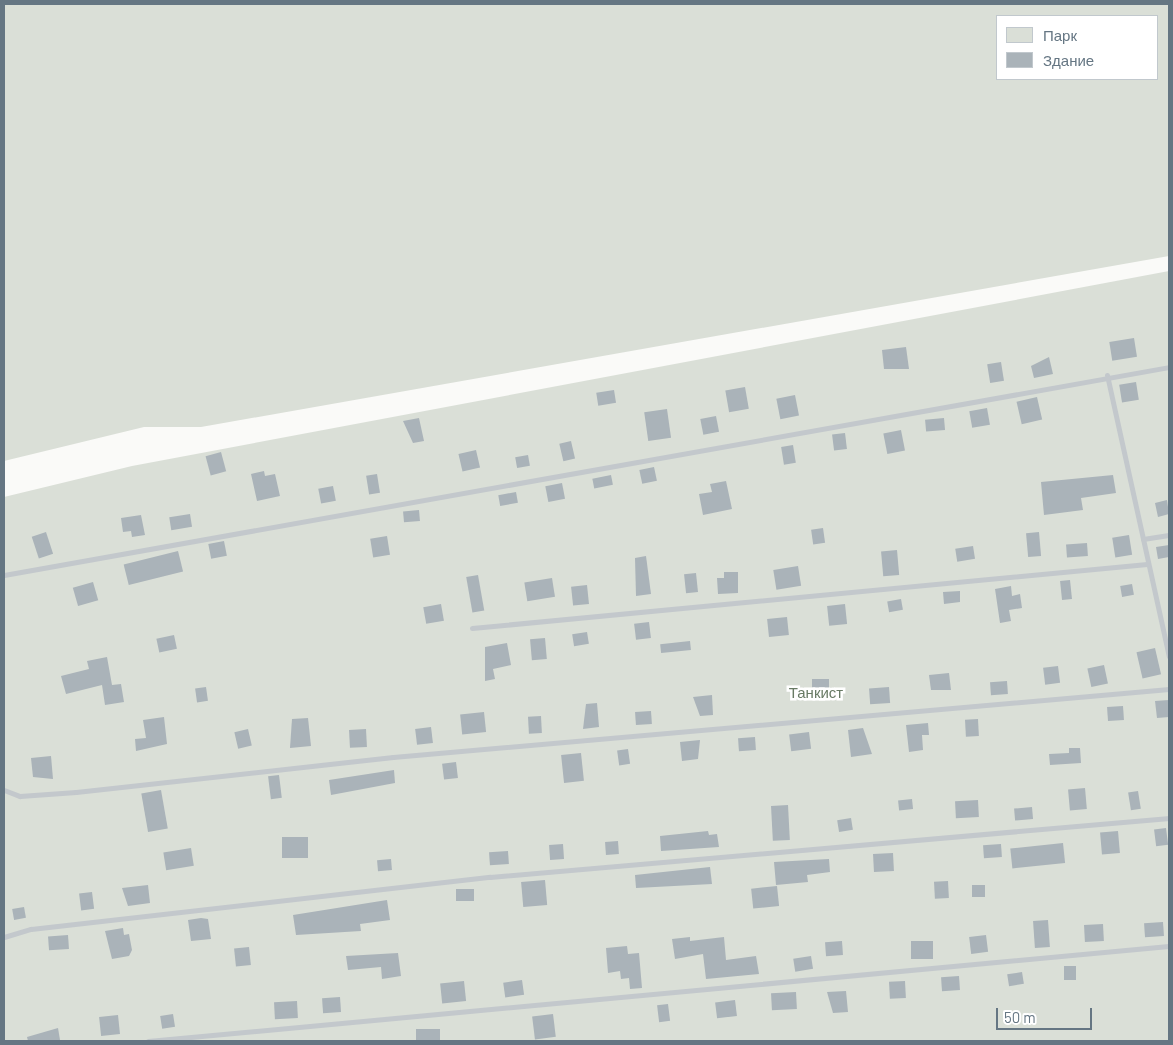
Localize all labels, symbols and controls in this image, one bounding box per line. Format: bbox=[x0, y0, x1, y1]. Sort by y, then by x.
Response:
legend bbox=[996, 15, 1158, 80]
text: Парк bbox=[1043, 26, 1077, 44]
text: Здание bbox=[1043, 51, 1094, 69]
park label: Танкист bbox=[789, 684, 843, 702]
scale bar bbox=[998, 998, 1094, 1030]
text: 50 m bbox=[1004, 1008, 1036, 1026]

